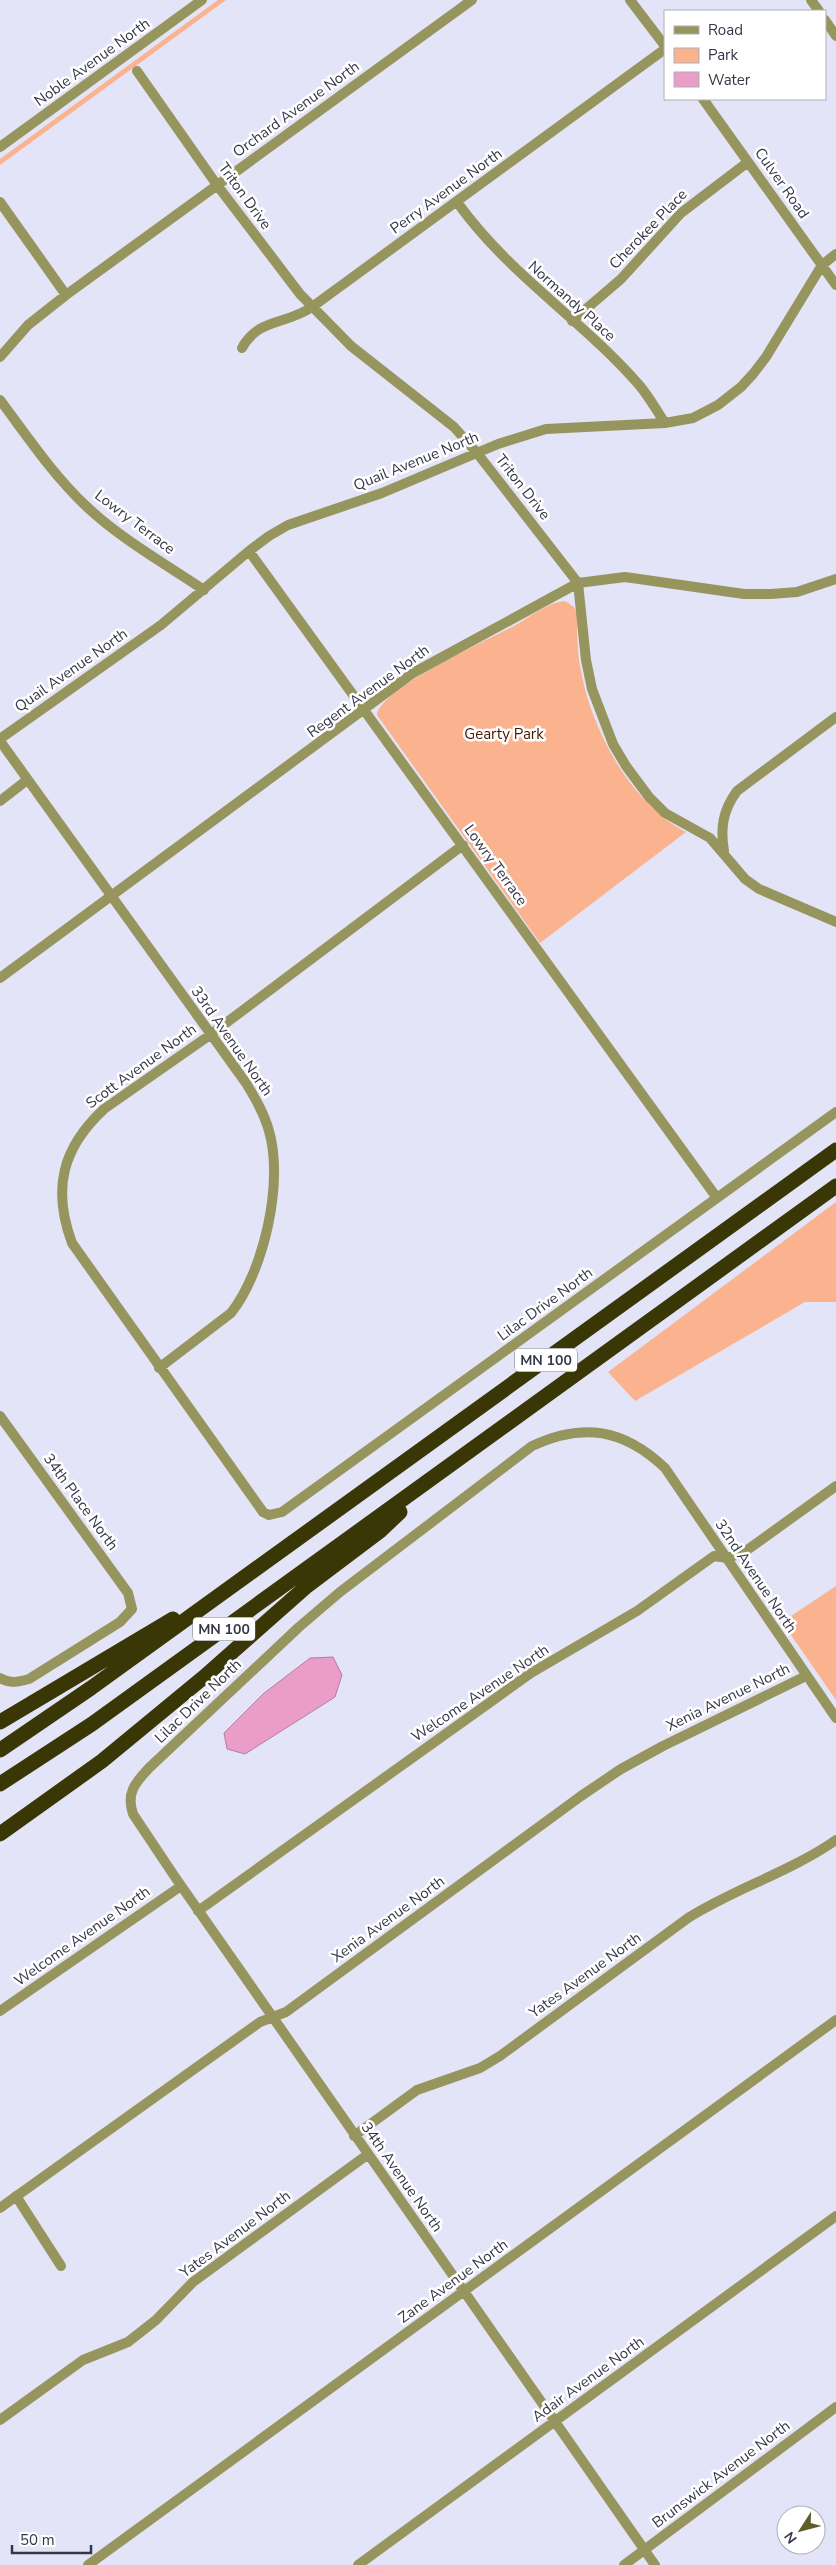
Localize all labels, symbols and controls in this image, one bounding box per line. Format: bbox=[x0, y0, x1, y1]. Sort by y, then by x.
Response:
legend bbox=[664, 10, 826, 100]
street label: Noble Avenue North bbox=[30, 13, 154, 111]
text: Road bbox=[708, 20, 743, 40]
text: Park bbox=[708, 45, 738, 65]
street label: Orchard Avenue North bbox=[229, 56, 363, 162]
text: Water bbox=[708, 70, 751, 90]
street label: Perry Avenue North bbox=[386, 144, 506, 238]
street label: Culver Road bbox=[750, 144, 814, 222]
street label: Triton Drive bbox=[214, 158, 276, 234]
street label: Cherokee Place bbox=[605, 185, 691, 273]
street label: Normandy Place bbox=[524, 256, 620, 346]
street label: Quail Avenue North bbox=[350, 427, 482, 495]
street label: Triton Drive bbox=[491, 450, 555, 524]
street label: Lowry Terrace bbox=[91, 485, 179, 559]
street label: Quail Avenue North bbox=[11, 624, 131, 716]
street label: Regent Avenue North bbox=[303, 640, 433, 742]
park label: Gearty Park bbox=[464, 724, 544, 744]
street label: Lowry Terrace bbox=[460, 820, 532, 910]
street label: 33rd Avenue North bbox=[187, 982, 277, 1100]
street label: Scott Avenue North bbox=[82, 1019, 200, 1113]
street label: Lilac Drive North bbox=[493, 1263, 597, 1345]
road number: MN 100 bbox=[515, 1348, 577, 1372]
street label: 34th Place North bbox=[39, 1450, 123, 1554]
street label: 32nd Avenue North bbox=[711, 1515, 801, 1637]
road number: MN 100 bbox=[193, 1618, 255, 1640]
street label: Welcome Avenue North bbox=[407, 1640, 553, 1746]
street label: Lilac Drive North bbox=[150, 1654, 246, 1748]
street label: Xenia Avenue North bbox=[663, 1658, 793, 1736]
street label: Xenia Avenue North bbox=[327, 1871, 449, 1967]
street label: Welcome Avenue North bbox=[10, 1881, 154, 1991]
street label: Yates Avenue North bbox=[524, 1928, 645, 2023]
street label: 34th Avenue North bbox=[357, 2118, 447, 2236]
street label: Yates Avenue North bbox=[175, 2186, 294, 2283]
street label: Zane Avenue North bbox=[394, 2234, 512, 2328]
street label: Adair Avenue North bbox=[528, 2331, 648, 2427]
street label: Brunswick Avenue North bbox=[648, 2416, 794, 2532]
north arrow bbox=[776, 2505, 826, 2555]
scale bar bbox=[12, 2522, 91, 2554]
text: N bbox=[780, 2528, 802, 2547]
text: 50 m bbox=[20, 2530, 55, 2550]

